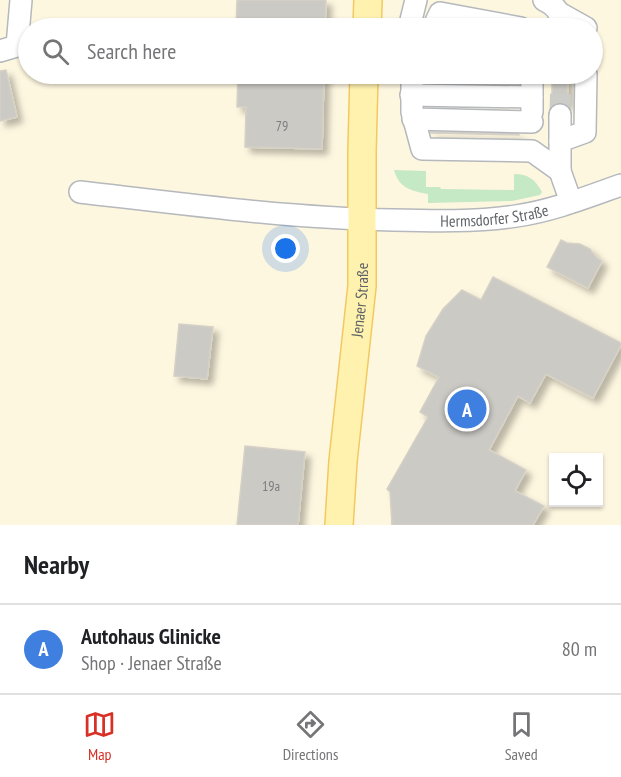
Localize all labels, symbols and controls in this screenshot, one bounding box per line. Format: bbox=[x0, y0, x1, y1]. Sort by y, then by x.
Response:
search box bbox=[18, 18, 603, 84]
icon: search bbox=[39, 35, 72, 68]
text: Search here bbox=[87, 37, 176, 65]
house number: 79 bbox=[276, 117, 288, 135]
street label: Hermsdorfer Straße bbox=[440, 200, 550, 231]
your location bbox=[271, 234, 300, 263]
street label: Jenaer Straße bbox=[346, 263, 372, 339]
pin: A bbox=[448, 386, 486, 432]
map controls bbox=[549, 453, 603, 507]
button: locate bbox=[549, 453, 603, 507]
house number: 19a bbox=[262, 477, 280, 495]
text: Nearby bbox=[24, 548, 89, 581]
text: Autohaus Glinicke bbox=[81, 622, 221, 650]
text: A bbox=[38, 636, 49, 662]
text: 80 m bbox=[562, 636, 597, 662]
text: Shop · Jenaer Straße bbox=[81, 650, 222, 676]
tab: Map bbox=[83, 708, 116, 764]
tab: Directions bbox=[283, 708, 338, 764]
tab: Saved bbox=[505, 708, 538, 764]

